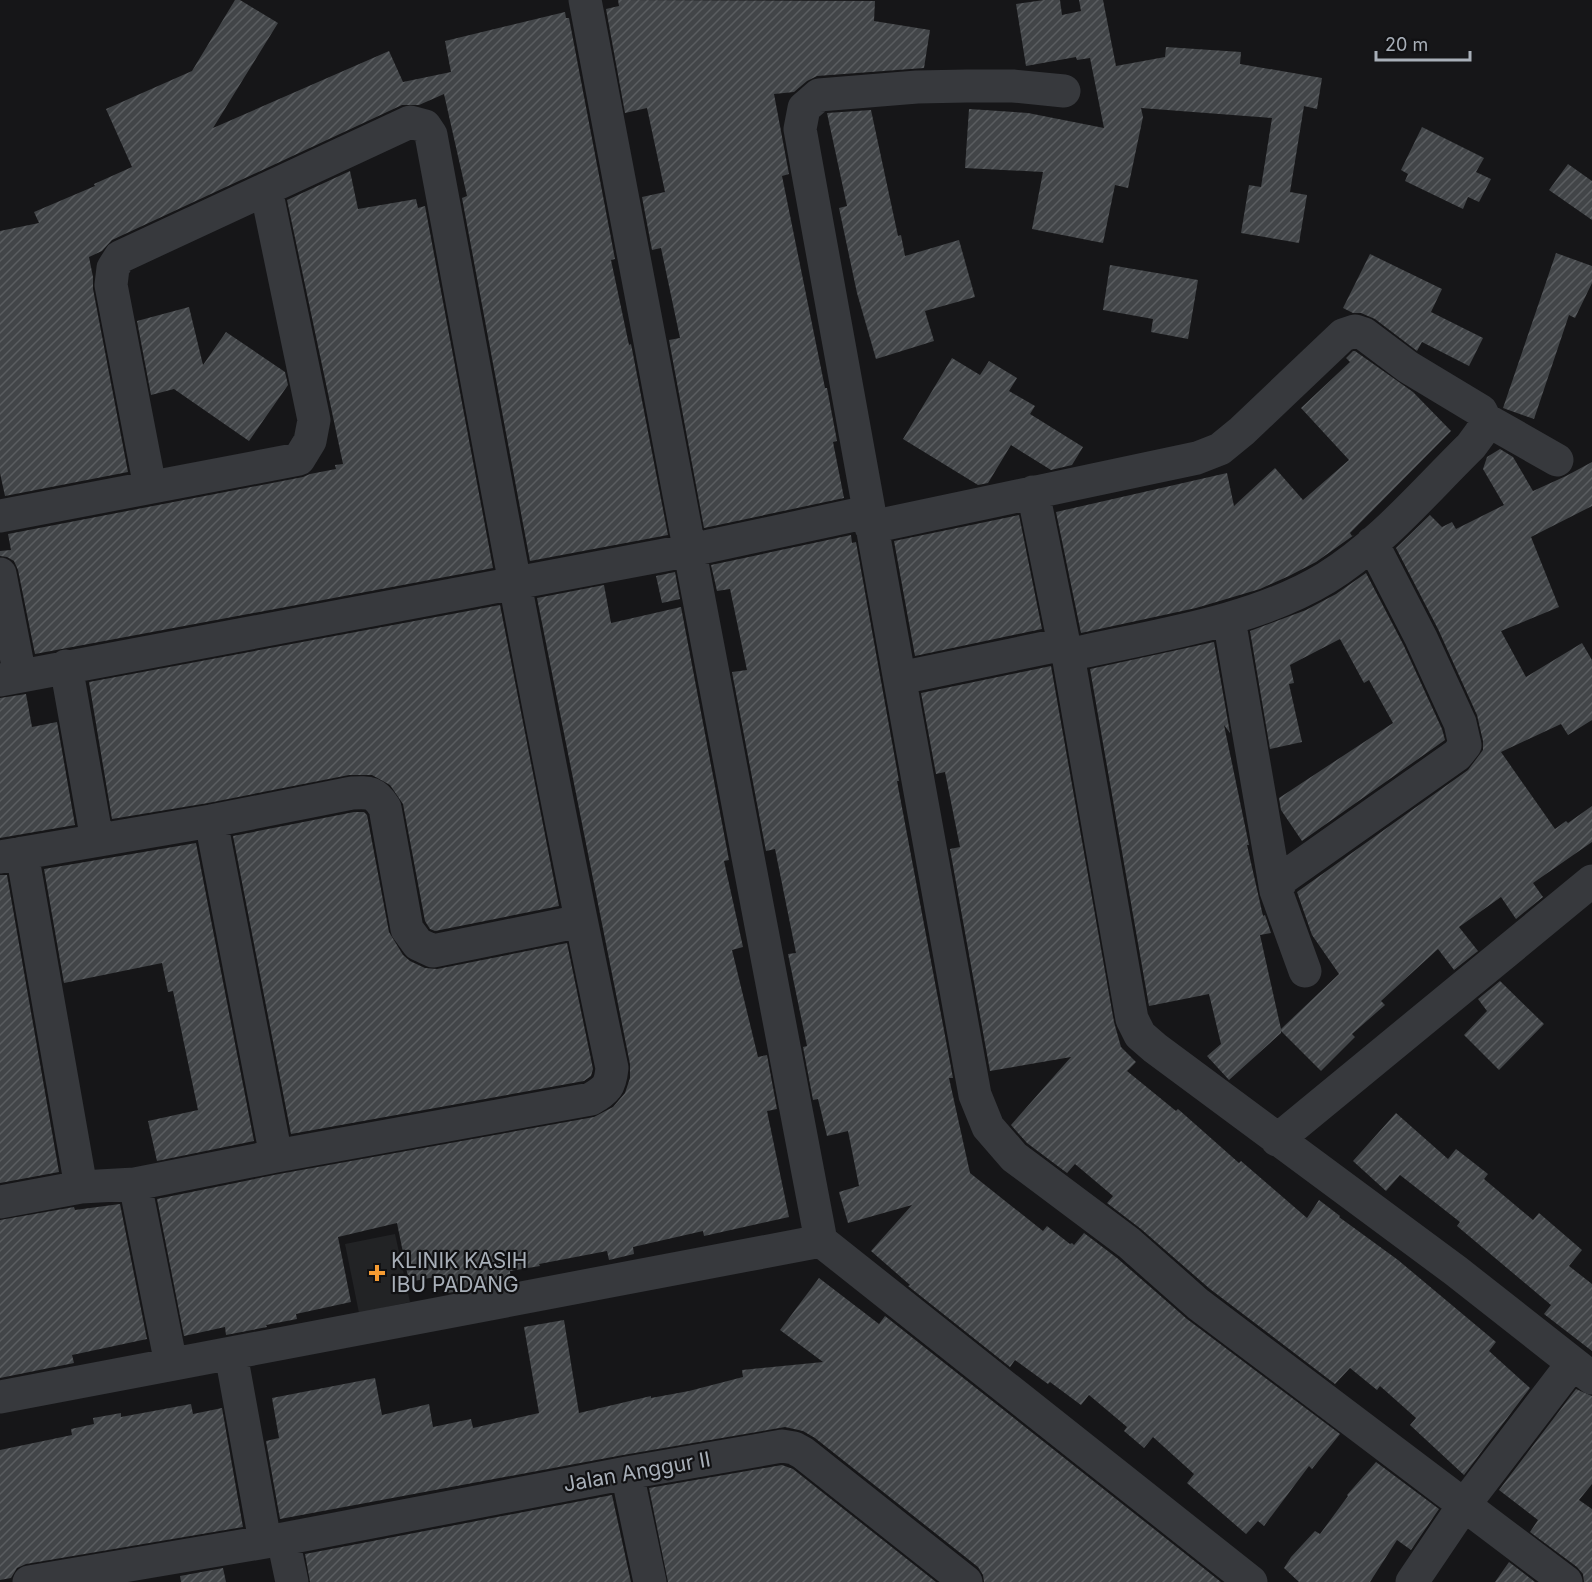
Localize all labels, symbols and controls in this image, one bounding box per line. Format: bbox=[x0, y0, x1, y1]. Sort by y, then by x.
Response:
scale bar bbox=[1376, 24, 1470, 62]
text: 20 m bbox=[1385, 34, 1428, 55]
place label: KLINIK KASIH IBU PADANG bbox=[391, 1248, 527, 1297]
marker: KLINIK KASIH IBU PADANG bbox=[368, 1264, 386, 1282]
street label: Jalan Anggur II bbox=[561, 1446, 713, 1497]

